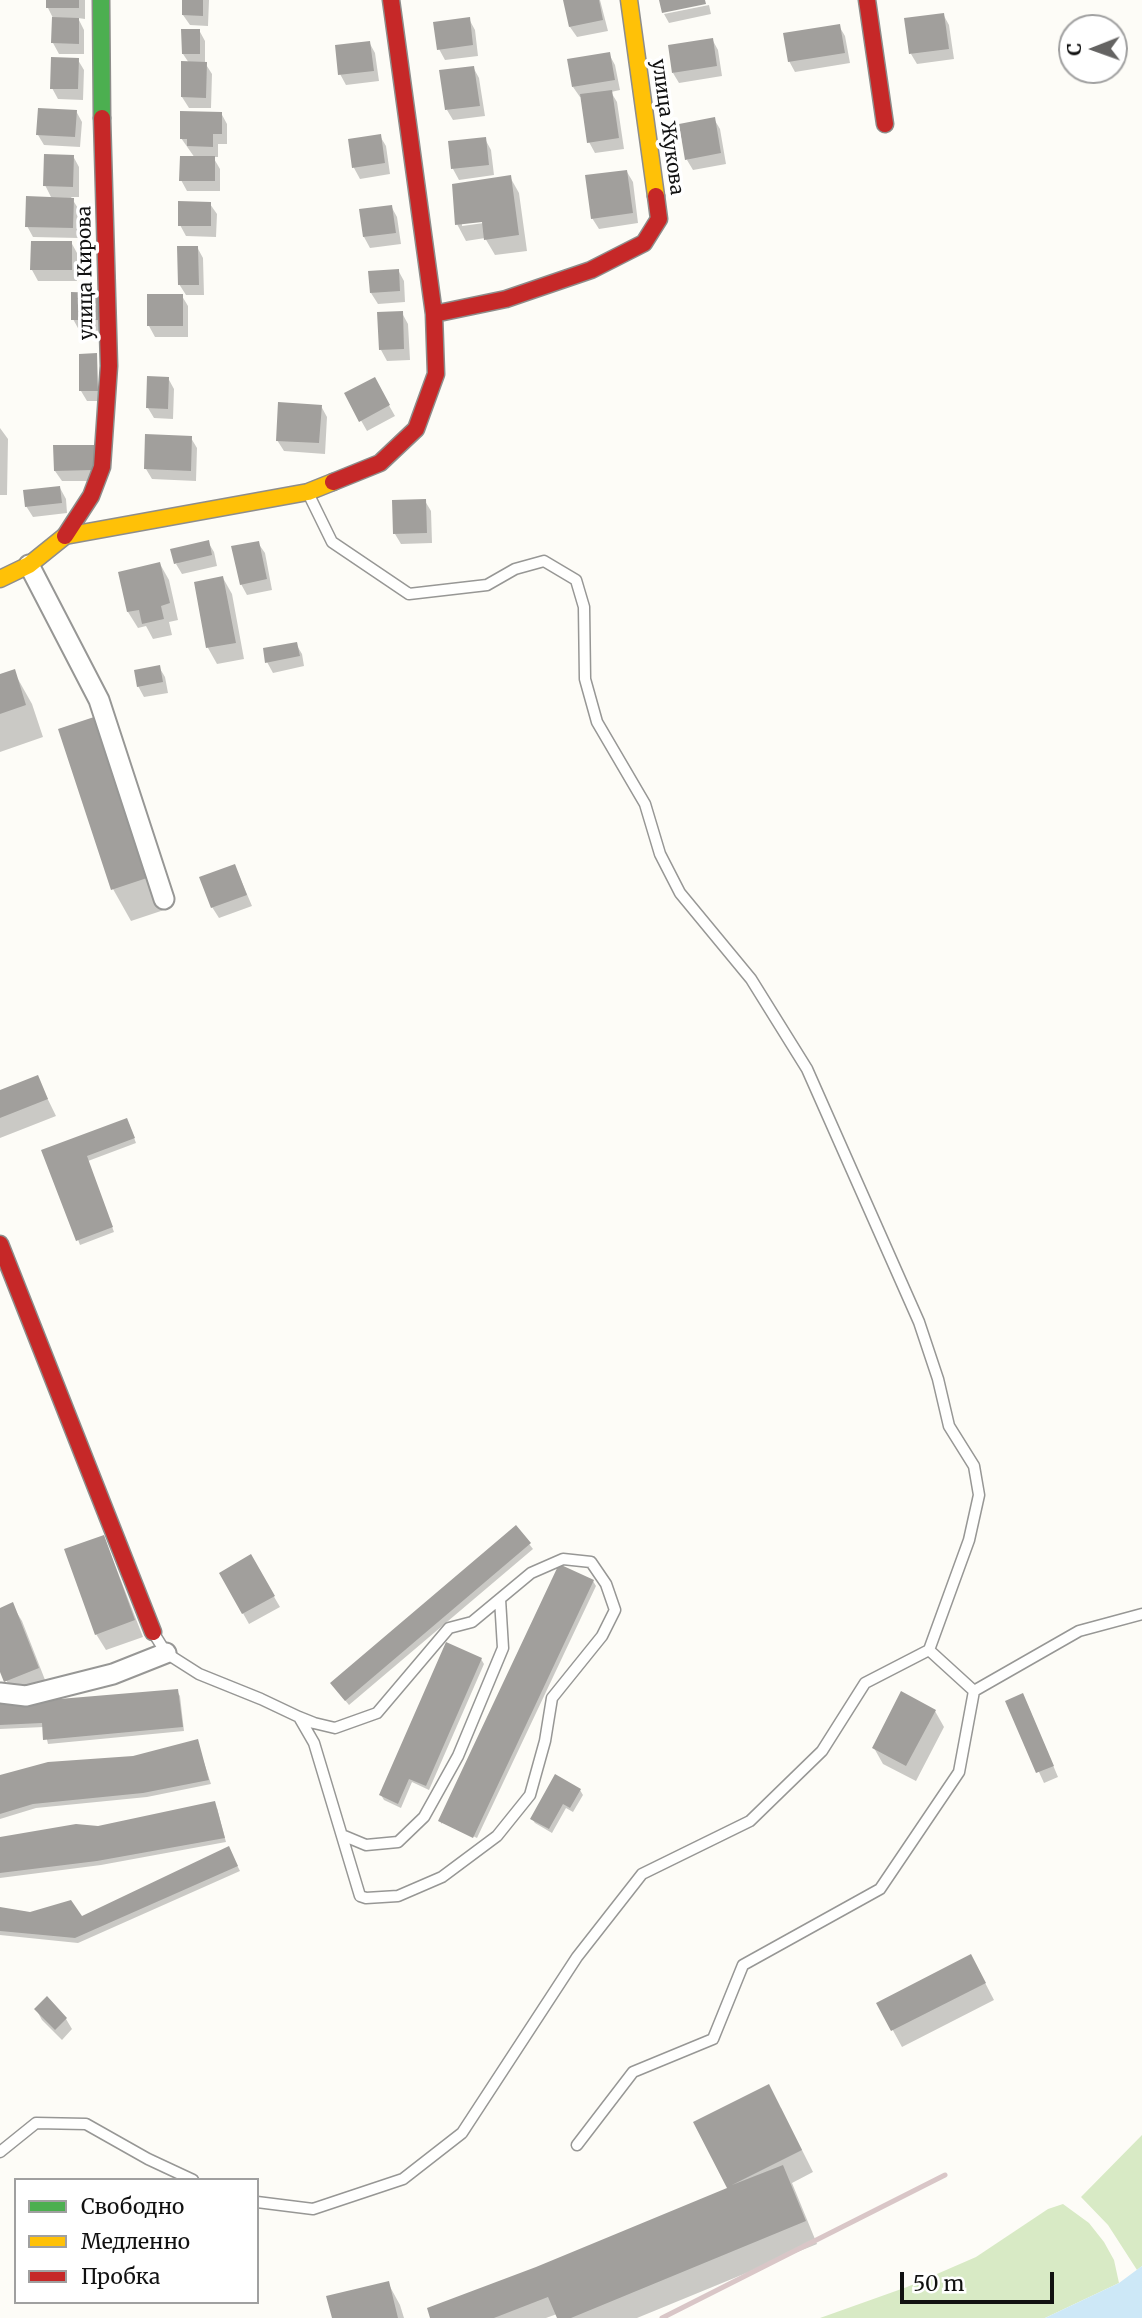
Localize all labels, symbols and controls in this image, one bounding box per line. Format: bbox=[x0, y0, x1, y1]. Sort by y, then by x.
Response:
north arrow bbox=[1058, 14, 1128, 84]
text: С bbox=[1062, 43, 1086, 56]
street label: улица Жукова bbox=[646, 58, 688, 196]
street label: улица Кирова bbox=[73, 206, 99, 340]
legend bbox=[14, 2178, 259, 2304]
text: Свободно bbox=[81, 2193, 184, 2220]
text: Медленно bbox=[81, 2228, 190, 2255]
scale bar bbox=[904, 2258, 1058, 2302]
text: Пробка bbox=[81, 2263, 160, 2290]
text: 50 m bbox=[913, 2270, 964, 2297]

